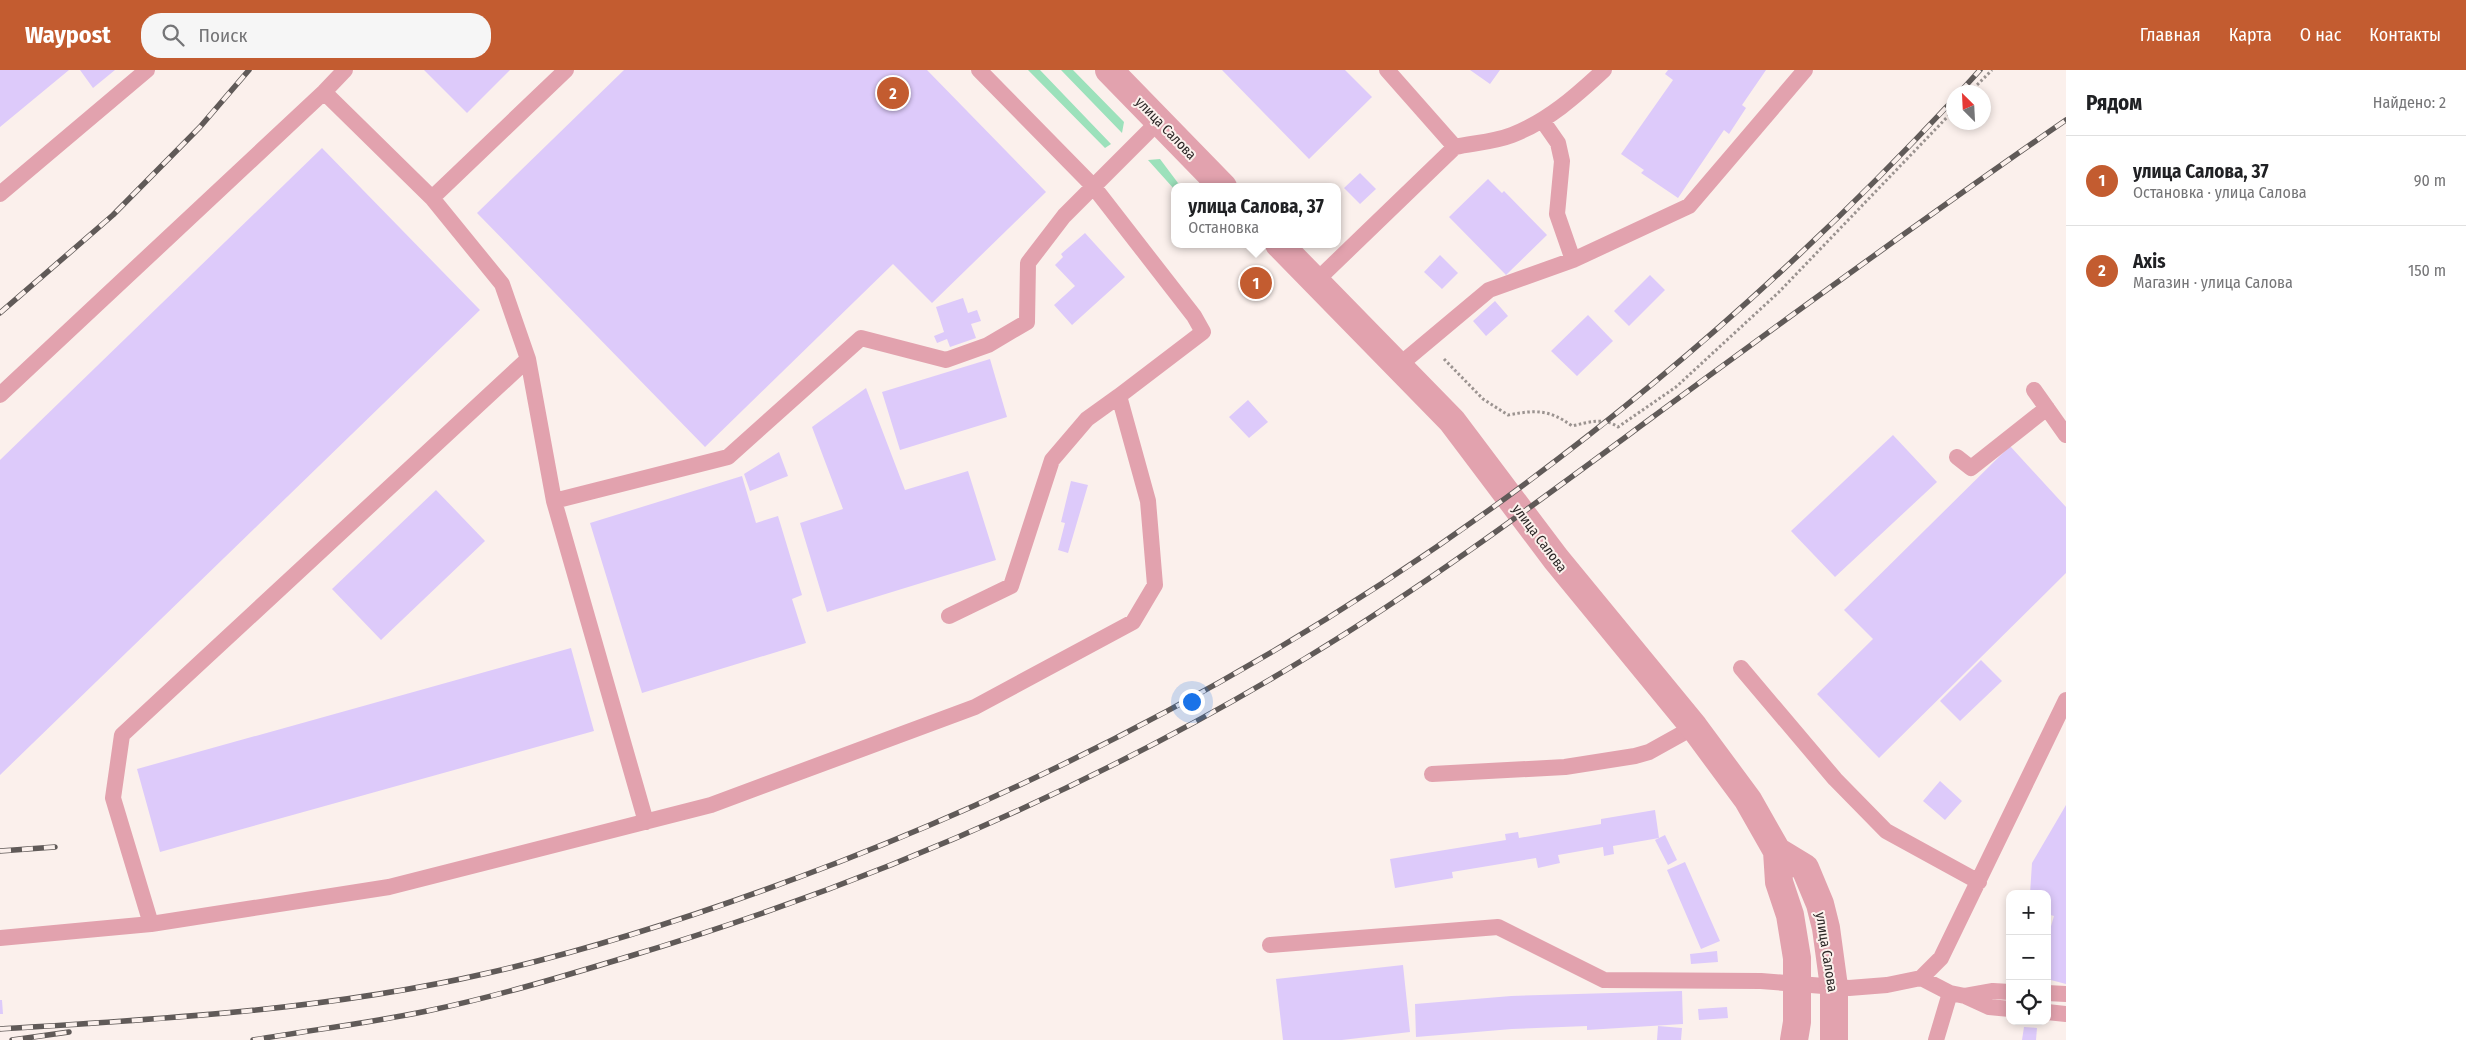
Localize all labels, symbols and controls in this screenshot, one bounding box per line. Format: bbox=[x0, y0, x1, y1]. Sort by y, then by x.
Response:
search box bbox=[141, 13, 491, 58]
text: Waypost bbox=[25, 21, 111, 49]
icon: search bbox=[159, 21, 187, 49]
text: Поиск bbox=[199, 24, 247, 47]
text: Главная bbox=[2140, 24, 2201, 46]
text: Карта bbox=[2229, 24, 2272, 46]
text: О нас bbox=[2300, 24, 2341, 46]
text: Контакты bbox=[2369, 24, 2441, 46]
pin: 2 bbox=[877, 74, 909, 112]
north arrow bbox=[1946, 85, 1991, 130]
text: Рядом bbox=[2086, 90, 2142, 116]
street label: улица Салова bbox=[1132, 93, 1200, 163]
text: Найдено: 2 bbox=[2373, 93, 2446, 112]
text: улица Салова, 37 bbox=[2133, 160, 2269, 183]
text: 1 bbox=[2099, 171, 2105, 190]
text: 90 m bbox=[2414, 171, 2446, 190]
popup bbox=[1171, 183, 1341, 248]
text: Остановка · улица Салова bbox=[2133, 183, 2307, 202]
text: улица Салова, 37 bbox=[1188, 195, 1324, 218]
text: Остановка bbox=[1188, 218, 1259, 237]
text: Axis bbox=[2133, 250, 2165, 273]
text: 2 bbox=[2098, 261, 2106, 280]
text: 150 m bbox=[2408, 261, 2446, 280]
pin: 1 bbox=[1240, 264, 1272, 302]
text: Магазин · улица Салова bbox=[2133, 273, 2293, 292]
street label: улица Салова bbox=[1509, 501, 1571, 576]
your location bbox=[1179, 689, 1205, 715]
map controls bbox=[2006, 890, 2051, 1025]
button: + bbox=[2006, 890, 2051, 935]
street label: улица Салова bbox=[1812, 911, 1841, 993]
button: − bbox=[2006, 935, 2051, 980]
button: locate bbox=[2006, 980, 2051, 1025]

